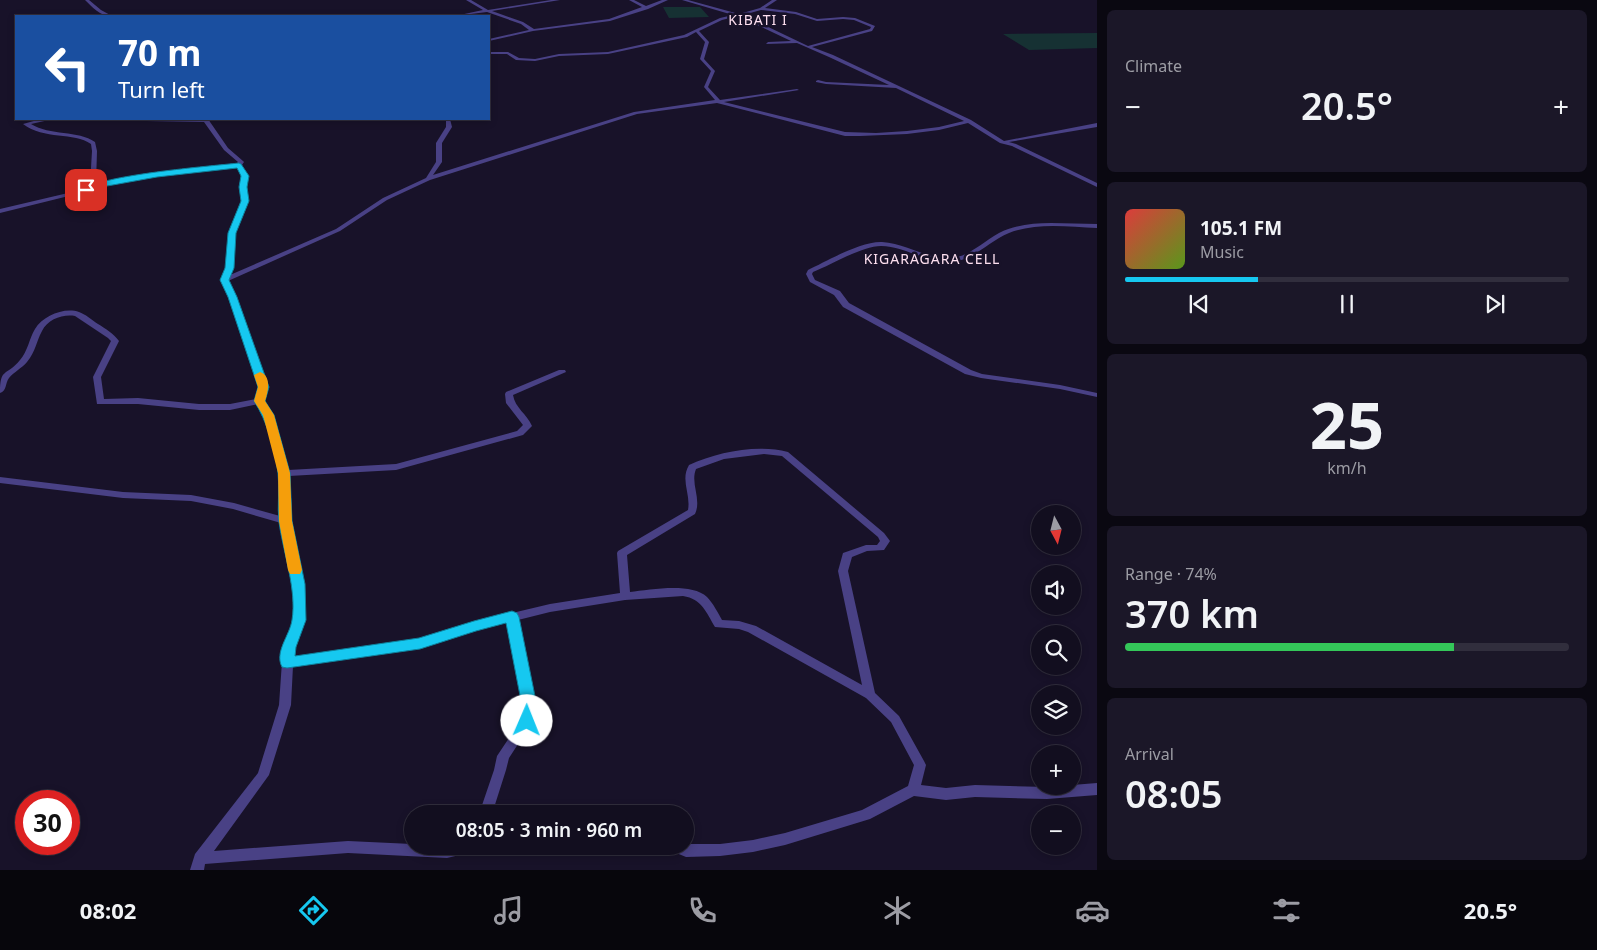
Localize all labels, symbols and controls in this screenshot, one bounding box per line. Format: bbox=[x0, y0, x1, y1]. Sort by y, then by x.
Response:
district label: KIBATI I bbox=[728, 10, 788, 29]
text: 70 m bbox=[118, 29, 201, 76]
icon: left bbox=[35, 35, 100, 100]
text: Climate bbox=[1125, 55, 1182, 77]
text: Turn left bbox=[118, 74, 205, 104]
text: 20.5° bbox=[1301, 79, 1393, 131]
text: − bbox=[1125, 87, 1141, 125]
text: + bbox=[1553, 87, 1569, 125]
pin bbox=[65, 169, 107, 211]
icon: arrive bbox=[72, 176, 100, 204]
text: 105.1 FM bbox=[1200, 215, 1282, 241]
text: Music bbox=[1200, 241, 1244, 263]
district label: KIGARAGARA CELL bbox=[864, 249, 1000, 268]
icon: previous bbox=[1185, 290, 1213, 318]
icon: pause bbox=[1333, 290, 1361, 318]
icon: next bbox=[1481, 290, 1509, 318]
text: 25 bbox=[1310, 380, 1384, 468]
text: km/h bbox=[1327, 457, 1367, 479]
north arrow bbox=[1031, 505, 1081, 555]
map controls bbox=[1031, 505, 1081, 855]
text: Range · 74% bbox=[1125, 563, 1217, 585]
button: sound bbox=[1031, 565, 1081, 615]
text: 370 km bbox=[1125, 587, 1259, 639]
button: search bbox=[1031, 625, 1081, 675]
button: layers bbox=[1031, 685, 1081, 735]
position arrow bbox=[500, 694, 552, 746]
text: Arrival bbox=[1125, 743, 1174, 765]
button: + bbox=[1031, 745, 1081, 795]
text: 08:05 bbox=[1125, 767, 1222, 819]
speed limit sign: 30 bbox=[15, 790, 80, 855]
button: − bbox=[1031, 805, 1081, 855]
text: 08:05 · 3 min · 960 m bbox=[456, 817, 642, 843]
icon: directions bbox=[296, 893, 331, 928]
icon: music bbox=[491, 893, 526, 928]
icon: phone bbox=[685, 893, 720, 928]
icon: climate bbox=[880, 893, 915, 928]
icon: car bbox=[1075, 893, 1110, 928]
icon: filters bbox=[1269, 893, 1304, 928]
text: 08:02 bbox=[80, 895, 136, 925]
text: 20.5° bbox=[1464, 895, 1517, 925]

